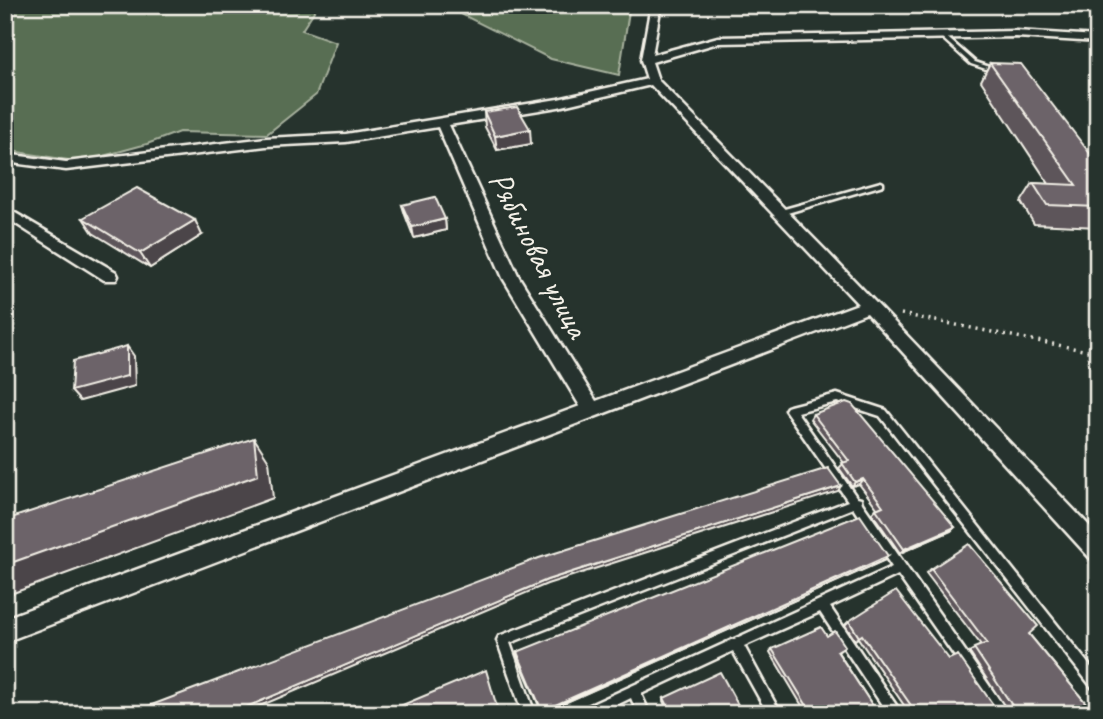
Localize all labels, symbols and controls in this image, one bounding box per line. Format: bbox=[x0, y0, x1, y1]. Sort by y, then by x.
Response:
street label: Рябиновая улица bbox=[479, 164, 600, 346]

